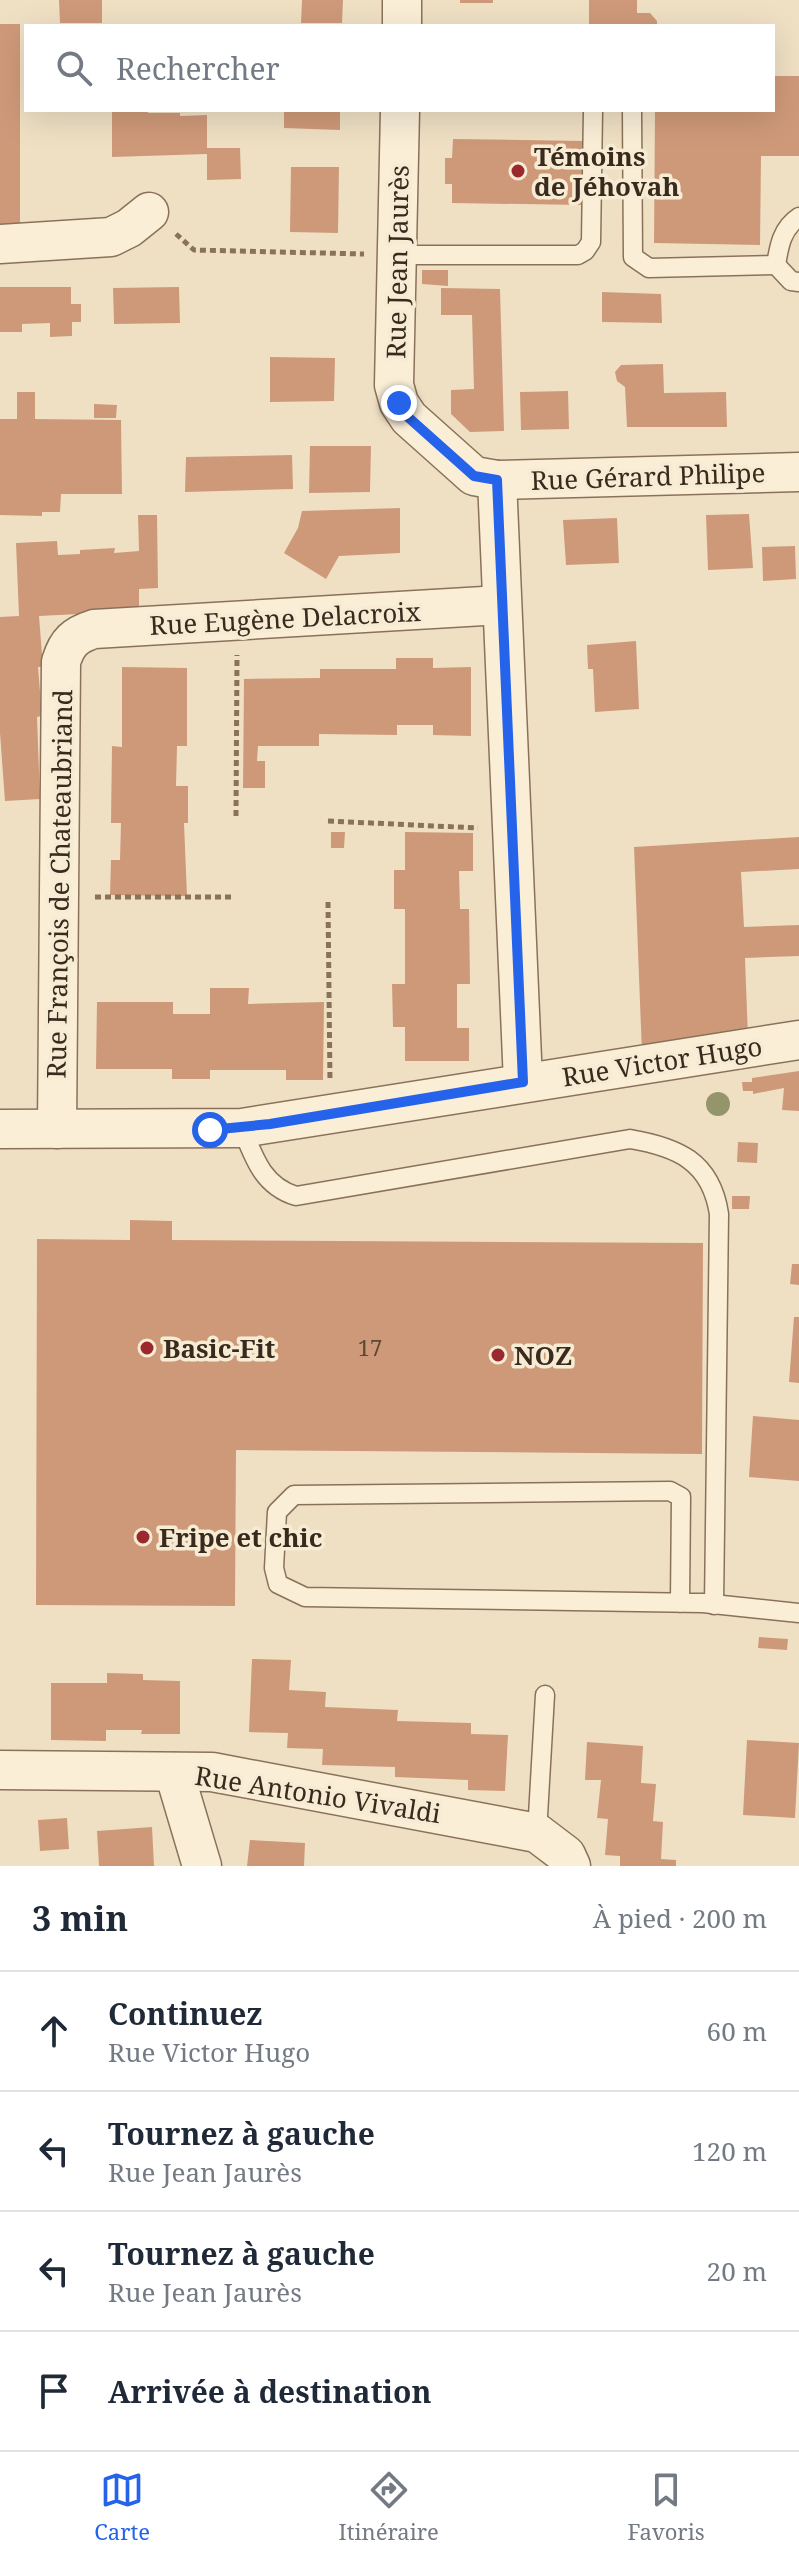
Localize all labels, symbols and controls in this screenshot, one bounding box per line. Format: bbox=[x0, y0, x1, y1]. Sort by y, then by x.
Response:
search box bbox=[24, 24, 775, 112]
icon: search bbox=[52, 46, 96, 90]
text: Rechercher bbox=[116, 48, 280, 89]
place label: Témoins de Jéhovah bbox=[534, 138, 680, 204]
marker: Témoins de Jéhovah bbox=[509, 162, 527, 180]
street label: Rue Jean Jaurès bbox=[377, 165, 417, 359]
route end bbox=[381, 385, 417, 421]
street label: Rue Gérard Philipe bbox=[530, 454, 766, 498]
street label: Rue Eugène Delacroix bbox=[149, 593, 421, 643]
street label: Rue François de Chateaubriand bbox=[38, 689, 80, 1079]
street label: Rue Victor Hugo bbox=[559, 1027, 765, 1095]
route start bbox=[192, 1112, 228, 1148]
place label: Basic-Fit bbox=[163, 1330, 276, 1366]
house number: 17 bbox=[358, 1332, 382, 1362]
place label: NOZ bbox=[514, 1337, 572, 1373]
marker: Basic-Fit bbox=[138, 1339, 156, 1357]
marker: NOZ bbox=[489, 1346, 507, 1364]
place label: Fripe et chic bbox=[159, 1519, 322, 1555]
marker: Fripe et chic bbox=[134, 1528, 152, 1546]
street label: Rue Antonio Vivaldi bbox=[193, 1757, 443, 1831]
text: 3 min bbox=[32, 1895, 128, 1941]
text: À pied · 200 m bbox=[593, 1900, 767, 1936]
text: Continuez bbox=[108, 1993, 262, 2034]
icon: ahead bbox=[32, 2009, 76, 2053]
text: 60 m bbox=[707, 2013, 767, 2049]
text: Rue Victor Hugo bbox=[108, 2034, 310, 2070]
text: Tournez à gauche bbox=[108, 2113, 375, 2154]
icon: left bbox=[32, 2129, 76, 2173]
text: 120 m bbox=[692, 2133, 767, 2169]
text: Rue Jean Jaurès bbox=[108, 2154, 302, 2190]
text: Tournez à gauche bbox=[108, 2233, 375, 2274]
icon: left bbox=[32, 2249, 76, 2293]
text: 20 m bbox=[707, 2253, 767, 2289]
text: Rue Jean Jaurès bbox=[108, 2274, 302, 2310]
icon: arrive bbox=[32, 2369, 76, 2413]
text: Arrivée à destination bbox=[108, 2371, 432, 2412]
tab: Carte bbox=[94, 2468, 150, 2546]
tab: Itinéraire bbox=[339, 2468, 439, 2546]
tab: Favoris bbox=[627, 2468, 705, 2546]

